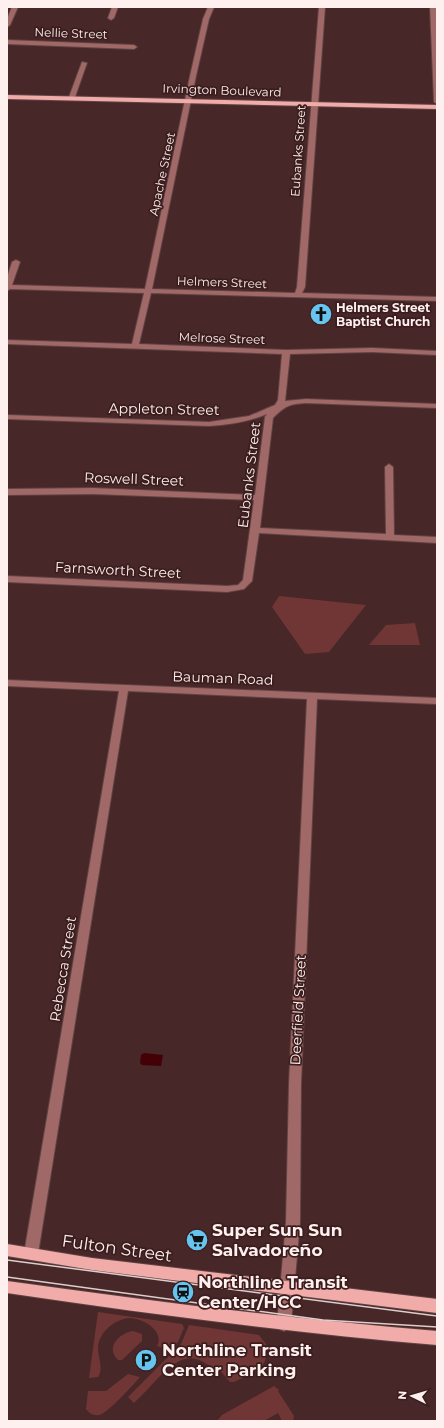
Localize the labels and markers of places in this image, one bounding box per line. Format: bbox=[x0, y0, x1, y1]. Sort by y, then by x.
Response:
place label: Helmers Street Baptist Church bbox=[336, 300, 431, 329]
church icon: Helmers Street Baptist Church bbox=[308, 301, 334, 327]
place label: Super Sun Sun Salvadoreño bbox=[212, 1220, 342, 1260]
supermarket icon: Super Sun Sun Salvadoreño bbox=[184, 1227, 210, 1253]
place label: Northline Transit Center/HCC bbox=[198, 1272, 349, 1312]
station icon: Northline Transit Center/HCC bbox=[170, 1279, 196, 1305]
place label: Northline Transit Center Parking bbox=[162, 1340, 313, 1380]
parking icon: Northline Transit Center Parking bbox=[133, 1347, 159, 1373]

